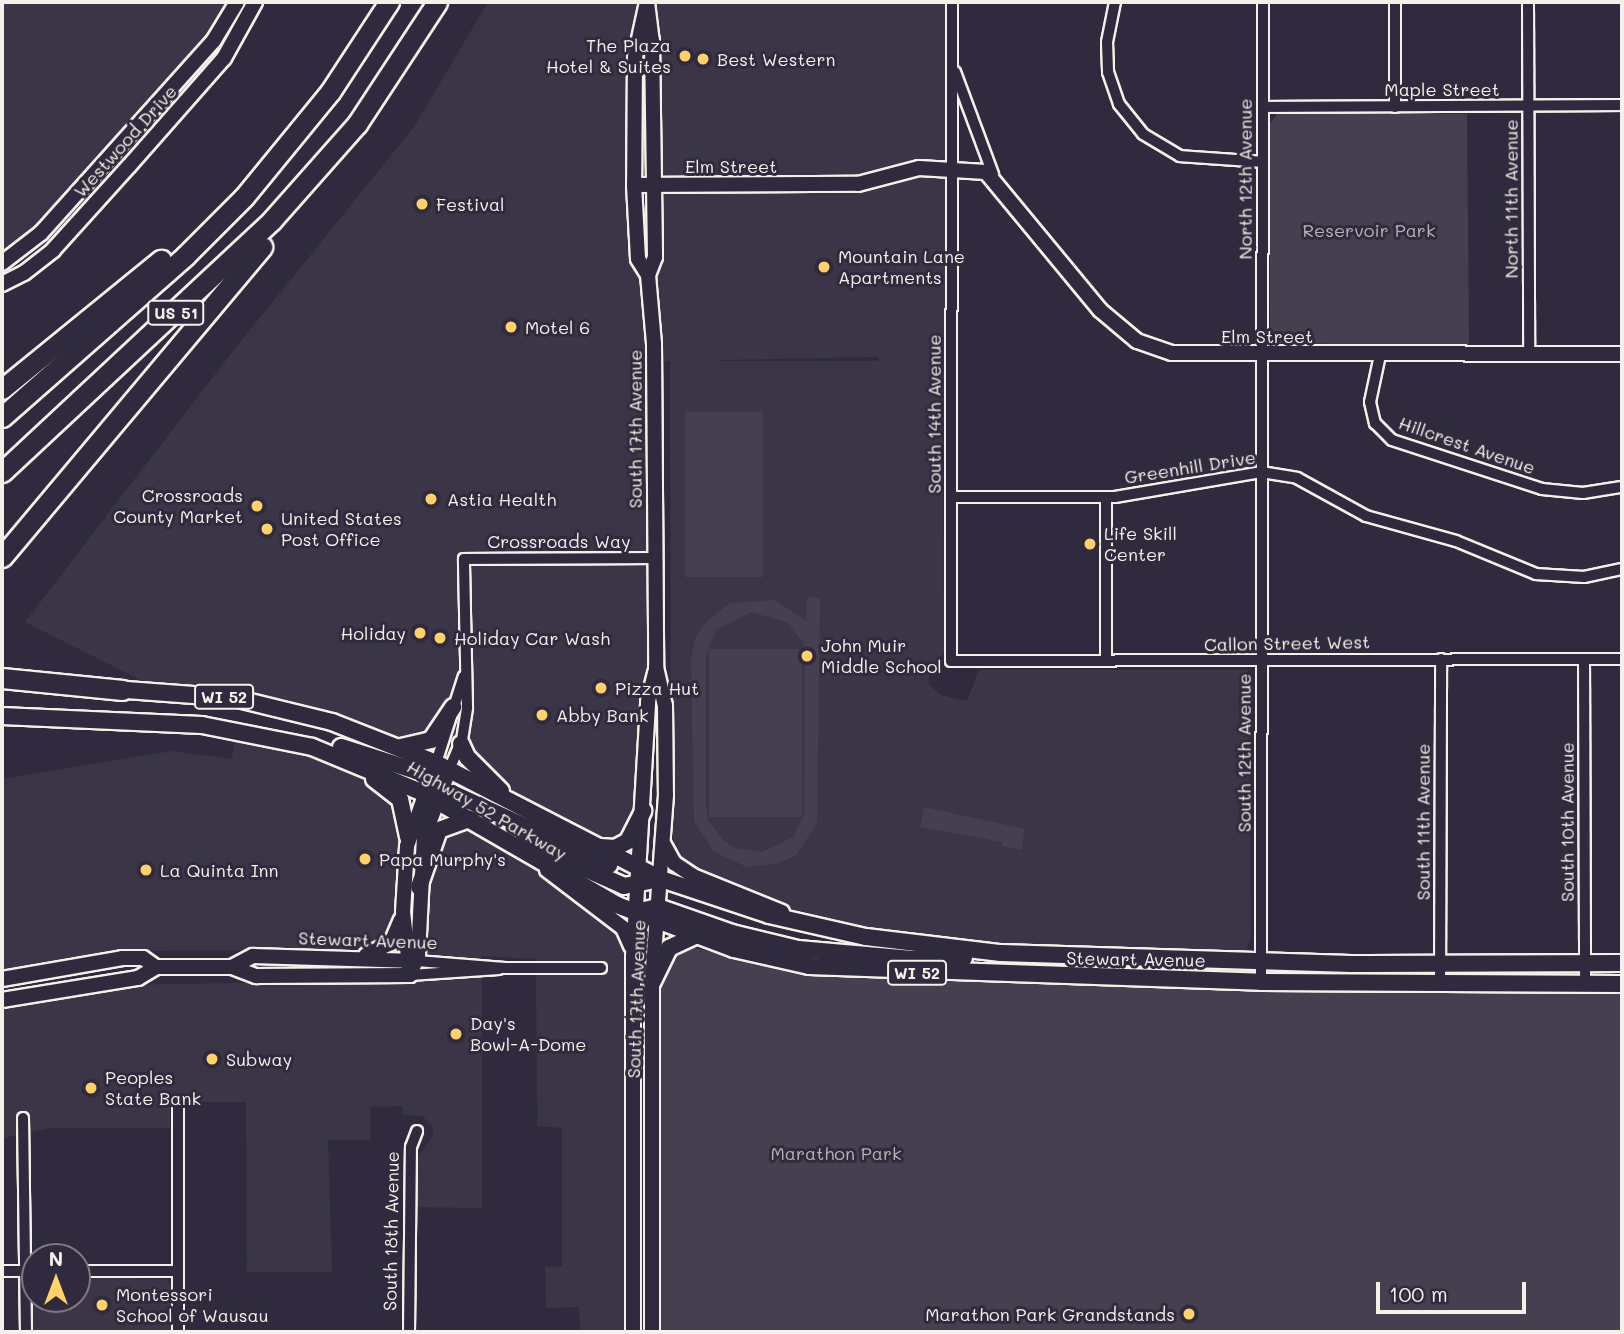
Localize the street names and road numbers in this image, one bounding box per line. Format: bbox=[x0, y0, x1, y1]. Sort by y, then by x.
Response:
street label: Maple Street bbox=[1384, 78, 1500, 100]
street label: Westwood Drive bbox=[69, 80, 181, 202]
street label: North 12th Avenue bbox=[1234, 98, 1256, 260]
street label: North 11th Avenue bbox=[1500, 119, 1522, 279]
street label: Elm Street bbox=[685, 155, 777, 177]
road number: US 51 bbox=[146, 300, 206, 326]
street label: Elm Street bbox=[1221, 325, 1313, 347]
street label: South 14th Avenue bbox=[923, 334, 945, 494]
street label: South 17th Avenue bbox=[624, 350, 646, 508]
street label: Hillcrest Avenue bbox=[1396, 412, 1538, 478]
street label: Greenhill Drive bbox=[1123, 446, 1257, 488]
street label: Crossroads Way bbox=[487, 530, 631, 552]
street label: Callon Street West bbox=[1204, 631, 1370, 655]
street label: South 12th Avenue bbox=[1233, 674, 1255, 832]
road number: WI 52 bbox=[192, 684, 256, 710]
street label: South 10th Avenue bbox=[1556, 742, 1578, 902]
street label: South 11th Avenue bbox=[1412, 744, 1434, 900]
street label: Highway 52 Parkway bbox=[403, 755, 571, 865]
street label: South 17th Avenue bbox=[622, 919, 650, 1079]
street label: Stewart Avenue bbox=[298, 927, 438, 953]
street label: Stewart Avenue bbox=[1066, 947, 1206, 971]
road number: WI 52 bbox=[886, 960, 948, 986]
street label: South 18th Avenue bbox=[379, 1151, 403, 1311]

